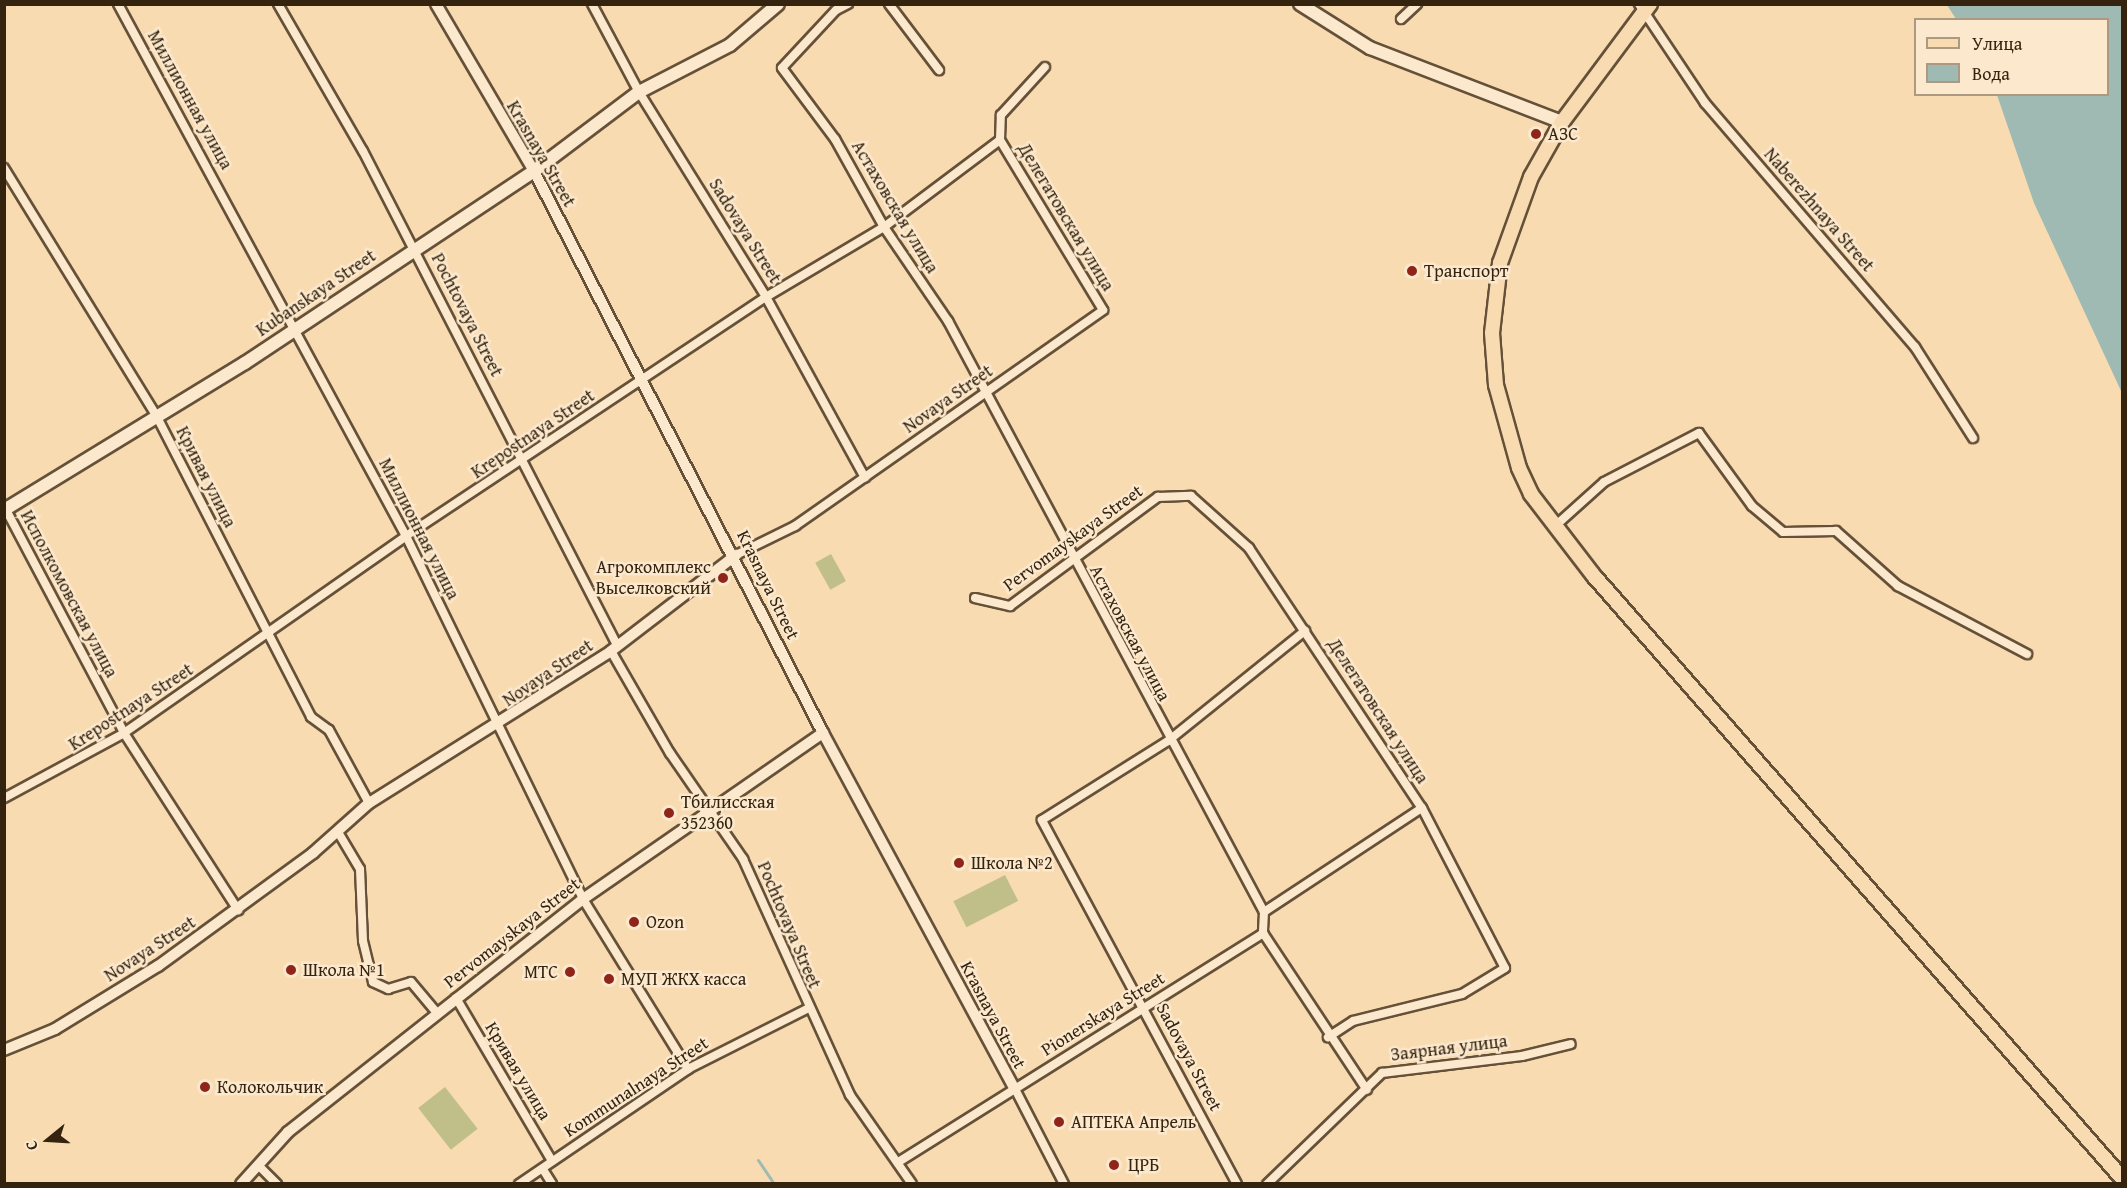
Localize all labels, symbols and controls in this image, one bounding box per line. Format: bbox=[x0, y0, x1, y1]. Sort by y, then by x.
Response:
legend bbox=[1914, 18, 2109, 96]
street label: Миллионная улица bbox=[143, 27, 237, 173]
text: Улица bbox=[1972, 30, 2022, 57]
text: Вода bbox=[1972, 60, 2010, 87]
street label: Krasnaya Street bbox=[502, 97, 580, 211]
place label: АЗС bbox=[1548, 123, 1578, 145]
marker: АЗС bbox=[1529, 127, 1543, 141]
street label: Астаховская улица bbox=[847, 137, 943, 277]
street label: Делегатовская улица bbox=[1013, 139, 1119, 295]
street label: Naberezhnaya Street bbox=[1759, 144, 1879, 276]
street label: Sadovaya Street bbox=[704, 175, 786, 287]
street label: Kubanskaya Street bbox=[252, 245, 380, 341]
street label: Pochtovaya Street bbox=[427, 250, 507, 380]
place label: Транспорт bbox=[1424, 260, 1509, 282]
marker: Транспорт bbox=[1405, 264, 1419, 278]
street label: Novaya Street bbox=[899, 360, 997, 438]
street label: Krepostnaya Street bbox=[467, 385, 599, 483]
street label: Кривая улица bbox=[171, 423, 241, 531]
street label: Миллионная улица bbox=[374, 455, 464, 603]
street label: Pervomayskaya Street bbox=[999, 480, 1147, 596]
street label: Исполкомовская улица bbox=[16, 507, 122, 681]
street label: Krasnaya Street bbox=[732, 527, 804, 643]
place label: Агрокомплекс Выселковский bbox=[596, 557, 711, 600]
street label: Астаховская улица bbox=[1085, 561, 1175, 705]
marker: Агрокомплекс Выселковский bbox=[716, 571, 730, 585]
street label: Делегатовская улица bbox=[1323, 634, 1433, 788]
street label: Novaya Street bbox=[499, 635, 597, 711]
street label: Krepostnaya Street bbox=[65, 659, 197, 755]
place label: Тбилисская 352360 bbox=[681, 792, 775, 834]
marker: Тбилисская 352360 bbox=[662, 806, 676, 820]
place label: Школа №2 bbox=[971, 852, 1053, 874]
marker: Школа №2 bbox=[952, 856, 966, 870]
street label: Pochtovaya Street bbox=[753, 858, 825, 992]
street label: Pervomayskaya Street bbox=[440, 873, 584, 993]
place label: Ozon bbox=[646, 911, 684, 933]
street label: Novaya Street bbox=[100, 912, 200, 986]
marker: Ozon bbox=[627, 915, 641, 929]
street label: Krasnaya Street bbox=[956, 957, 1030, 1073]
place label: Школа №1 bbox=[303, 959, 385, 981]
place label: МТС bbox=[524, 961, 558, 983]
marker: Школа №1 bbox=[284, 963, 298, 977]
marker: МТС bbox=[563, 965, 577, 979]
street label: Pionerskaya Street bbox=[1037, 967, 1169, 1061]
place label: МУП ЖКХ касса bbox=[621, 968, 746, 990]
marker: МУП ЖКХ касса bbox=[602, 972, 616, 986]
street label: Sadovaya Street bbox=[1151, 999, 1227, 1115]
street label: Кривая улица bbox=[480, 1018, 556, 1124]
street label: Заярная улица bbox=[1389, 1030, 1509, 1066]
street label: Kommunalnaya Street bbox=[560, 1032, 712, 1142]
place label: Колокольчик bbox=[217, 1076, 323, 1098]
marker: Колокольчик bbox=[198, 1080, 212, 1094]
north arrow bbox=[18, 1110, 78, 1170]
place label: АПТЕКА Апрель bbox=[1071, 1111, 1196, 1133]
marker: АПТЕКА Апрель bbox=[1052, 1115, 1066, 1129]
text: С bbox=[18, 1138, 44, 1154]
place label: ЦРБ bbox=[1128, 1154, 1159, 1176]
marker: ЦРБ bbox=[1105, 1156, 1123, 1174]

